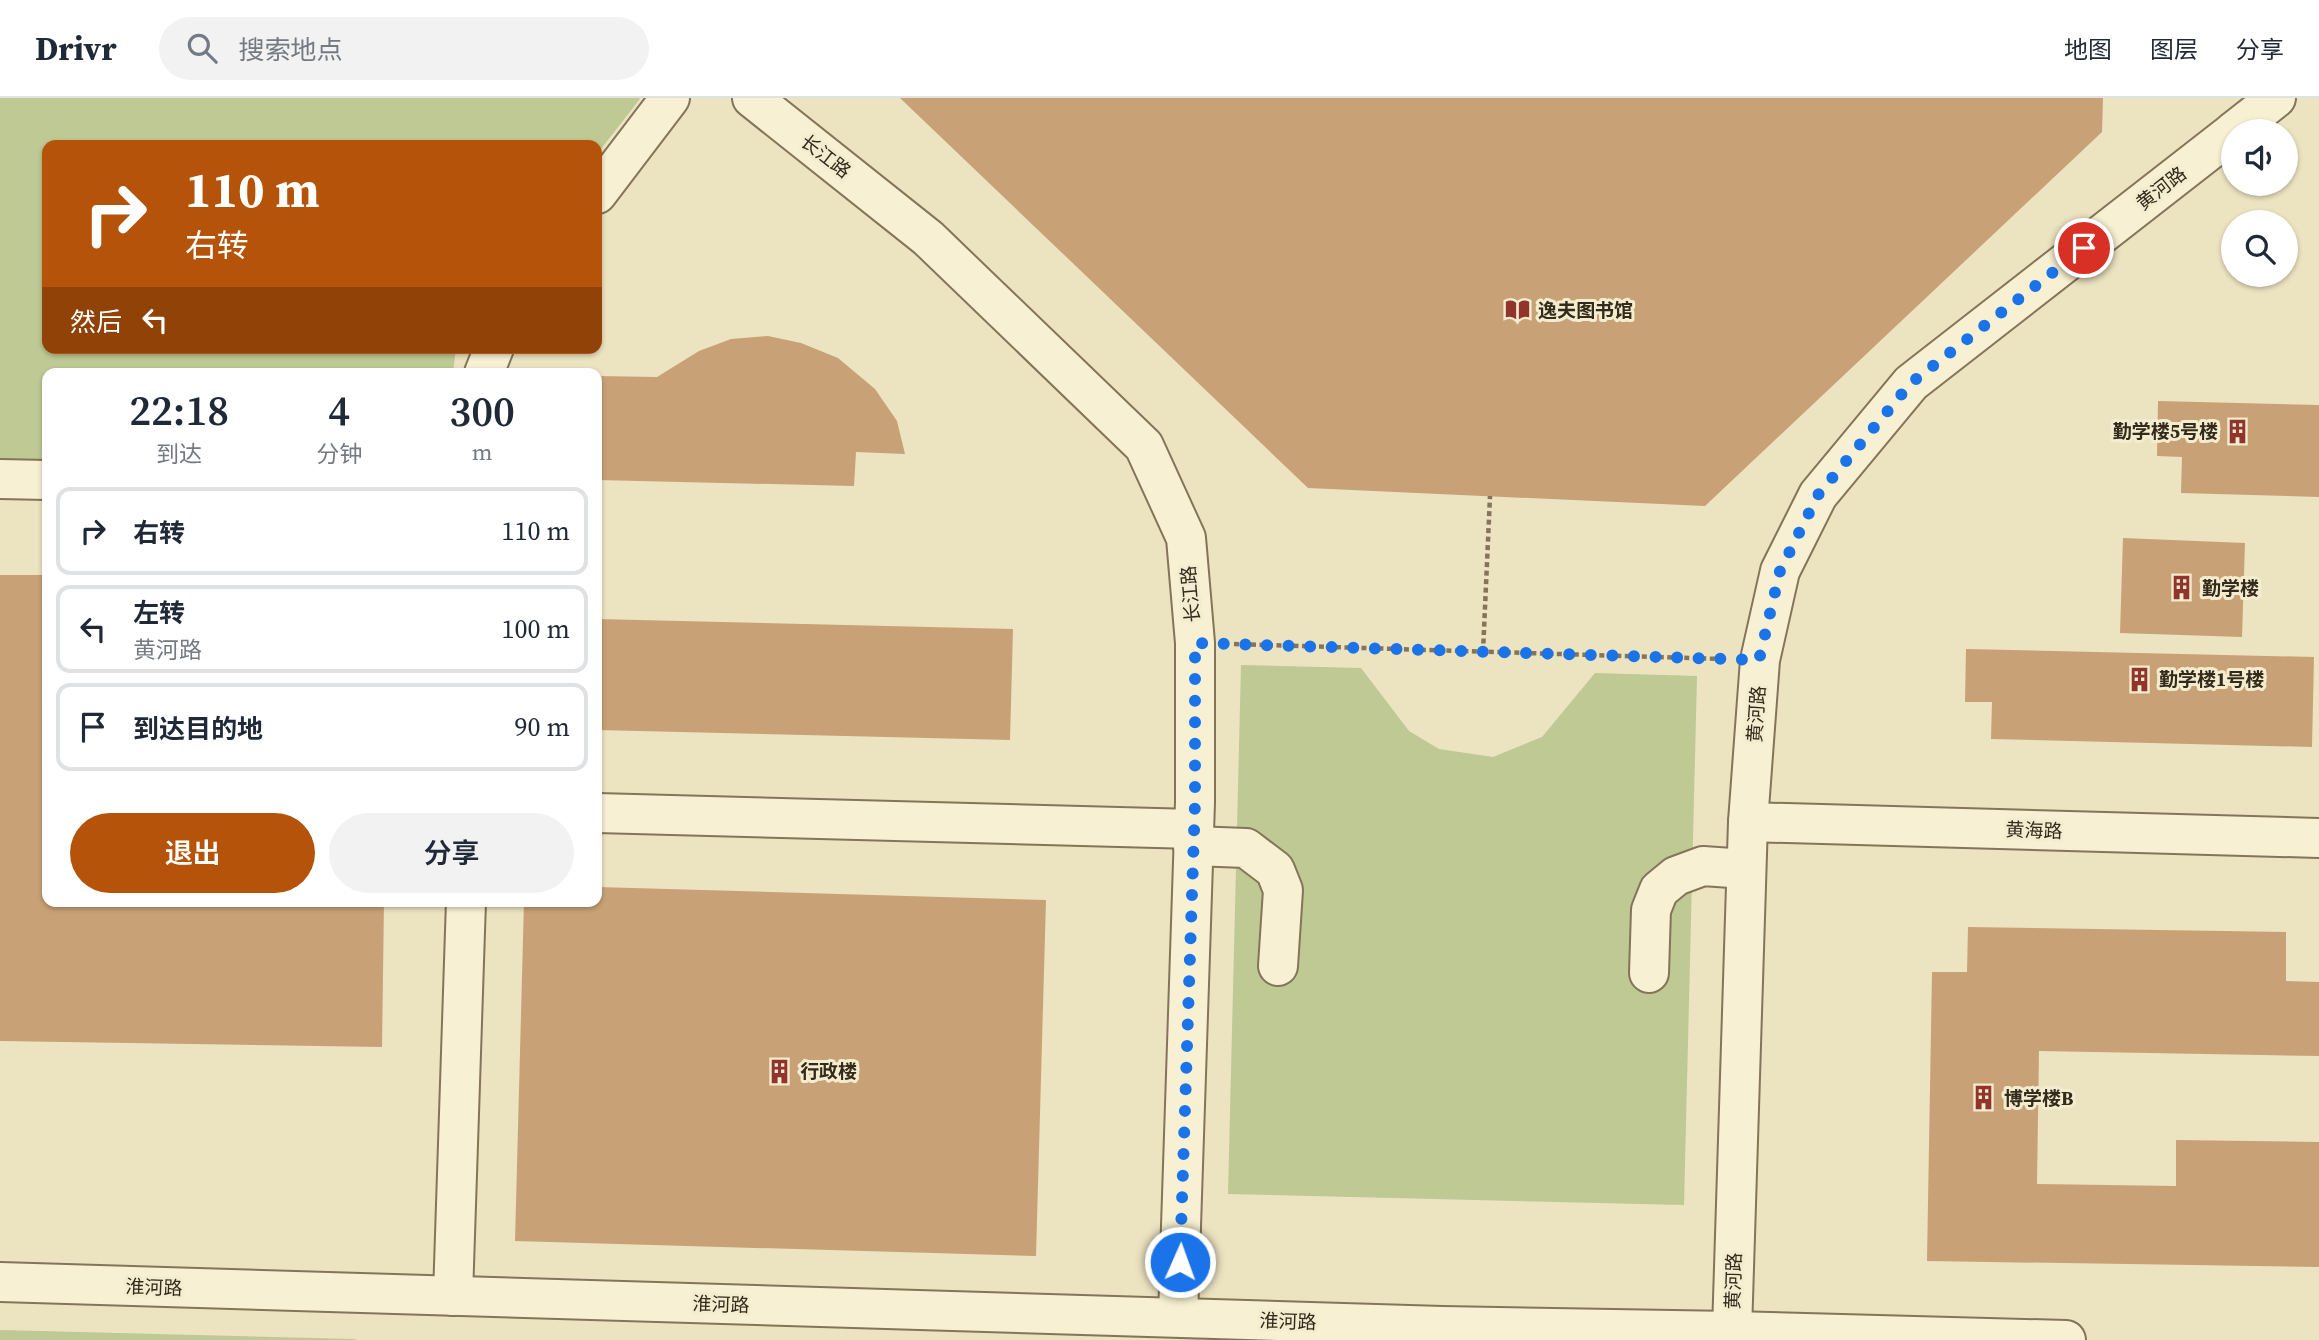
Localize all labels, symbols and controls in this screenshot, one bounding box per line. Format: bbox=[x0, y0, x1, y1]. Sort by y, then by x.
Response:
search box bbox=[159, 17, 649, 80]
text: Drivr bbox=[35, 26, 117, 71]
icon: search bbox=[183, 29, 221, 67]
text: 搜索地点 bbox=[239, 32, 343, 68]
text: 地图 bbox=[2064, 33, 2112, 66]
text: 图层 bbox=[2150, 33, 2198, 66]
text: 分享 bbox=[2236, 33, 2284, 66]
map controls bbox=[2221, 119, 2298, 287]
button: sound bbox=[2221, 119, 2298, 196]
street label: 长江路 bbox=[796, 128, 856, 184]
text: 110 m bbox=[185, 156, 320, 223]
street label: 黄河路 bbox=[2131, 160, 2191, 216]
icon: right bbox=[70, 168, 161, 259]
button: search bbox=[2221, 210, 2298, 287]
pin bbox=[2054, 218, 2114, 278]
text: 右转 bbox=[185, 224, 249, 268]
icon: arrive bbox=[2065, 229, 2103, 267]
library icon: 逸夫图书馆 bbox=[1504, 296, 1532, 324]
place label: 逸夫图书馆 bbox=[1538, 297, 1633, 323]
icon: left bbox=[136, 301, 174, 339]
text: 然后 bbox=[70, 304, 122, 340]
text: 22:18 bbox=[129, 381, 229, 439]
text: 4 bbox=[328, 381, 350, 439]
text: 300 bbox=[449, 382, 515, 440]
building icon: 勤学楼5号楼 bbox=[2224, 417, 2252, 445]
place label: 勤学楼5号楼 bbox=[2113, 418, 2218, 444]
text: m bbox=[472, 436, 492, 468]
text: 到达 bbox=[156, 438, 202, 470]
text: 分钟 bbox=[316, 438, 362, 470]
icon: right bbox=[74, 512, 112, 550]
text: 110 m bbox=[502, 513, 570, 549]
text: 右转 bbox=[133, 515, 185, 551]
street label: 长江路 bbox=[1175, 564, 1205, 624]
building icon: 勤学楼 bbox=[2168, 574, 2196, 602]
place label: 勤学楼 bbox=[2202, 575, 2259, 601]
text: 左转 bbox=[133, 595, 185, 631]
icon: left bbox=[74, 610, 112, 648]
text: 100 m bbox=[502, 611, 570, 647]
text: 黄河路 bbox=[133, 634, 202, 666]
building icon: 勤学楼1号楼 bbox=[2125, 665, 2153, 693]
place label: 勤学楼1号楼 bbox=[2159, 666, 2264, 692]
street label: 黄河路 bbox=[1741, 685, 1771, 743]
icon: arrive bbox=[74, 708, 112, 746]
text: 90 m bbox=[515, 709, 570, 745]
text: 到达目的地 bbox=[133, 711, 263, 747]
button: 退出 bbox=[70, 813, 315, 893]
button: 分享 bbox=[329, 813, 574, 893]
street label: 黄海路 bbox=[2005, 816, 2063, 844]
building icon: 行政楼 bbox=[766, 1057, 794, 1085]
place label: 行政楼 bbox=[800, 1058, 857, 1084]
building icon: 博学楼B bbox=[1970, 1084, 1998, 1112]
place label: 博学楼B bbox=[2004, 1085, 2073, 1111]
position arrow bbox=[1143, 1225, 1217, 1299]
street label: 黄河路 bbox=[1719, 1252, 1747, 1310]
street label: 淮河路 bbox=[125, 1273, 183, 1301]
street label: 淮河路 bbox=[692, 1290, 750, 1318]
street label: 淮河路 bbox=[1259, 1307, 1317, 1335]

